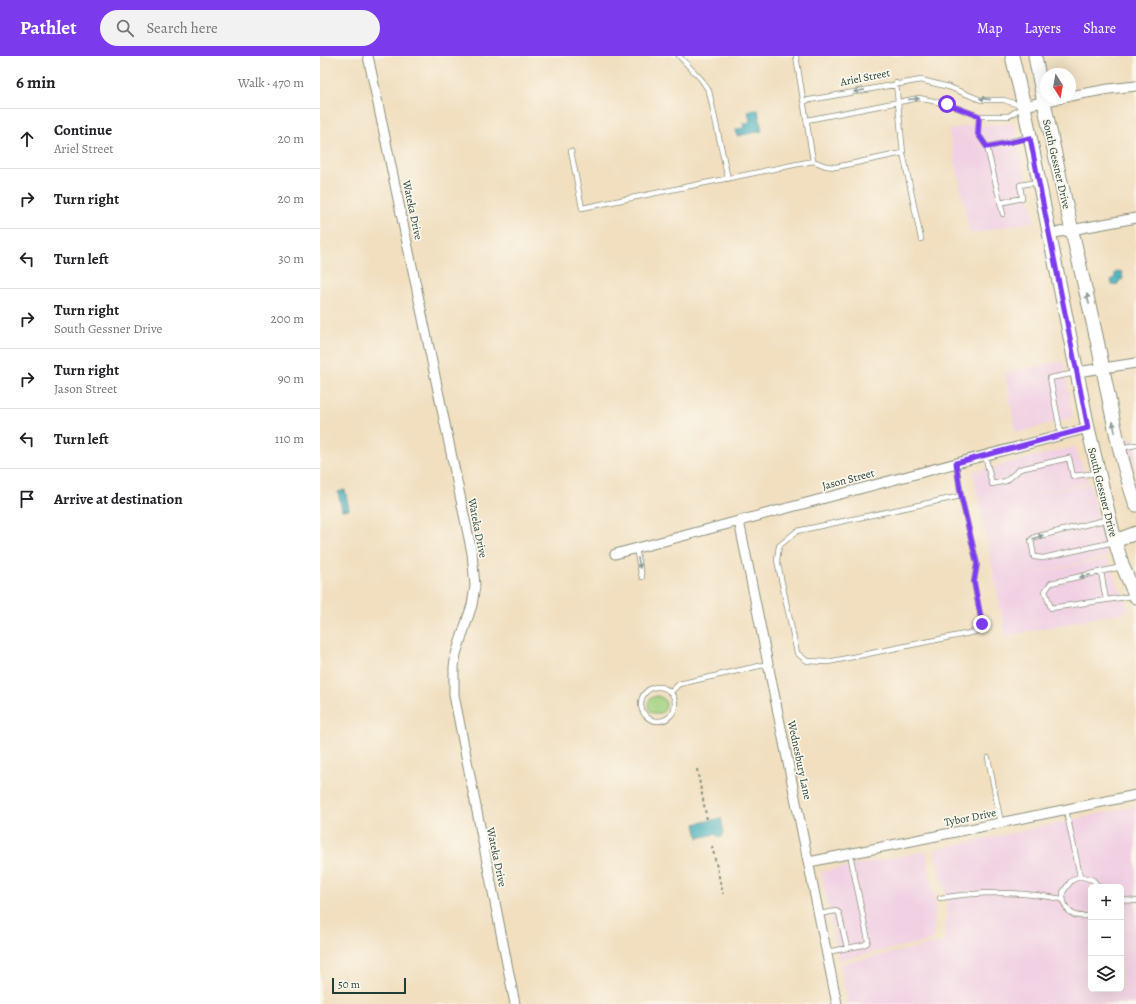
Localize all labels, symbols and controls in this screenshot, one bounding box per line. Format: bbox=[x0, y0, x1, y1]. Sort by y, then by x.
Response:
search box bbox=[100, 10, 380, 46]
text: Pathlet bbox=[20, 15, 76, 41]
icon: search bbox=[114, 17, 136, 39]
text: Search here bbox=[146, 18, 218, 38]
text: Map bbox=[977, 19, 1003, 38]
text: Layers bbox=[1025, 19, 1061, 38]
text: Share bbox=[1083, 19, 1116, 38]
street label: Ariel Street bbox=[838, 65, 892, 90]
north arrow bbox=[1040, 68, 1076, 104]
text: 6 min bbox=[16, 71, 56, 94]
text: Walk · 470 m bbox=[238, 74, 304, 91]
one-way arrow bbox=[853, 88, 866, 94]
route start bbox=[938, 95, 956, 113]
one-way arrow bbox=[908, 96, 920, 103]
one-way arrow bbox=[979, 96, 991, 103]
street label: South Gessner Drive bbox=[1039, 118, 1074, 211]
text: Continue bbox=[54, 120, 112, 140]
icon: ahead bbox=[16, 128, 38, 150]
text: 20 m bbox=[278, 130, 304, 147]
text: Ariel Street bbox=[54, 140, 114, 157]
street label: Wateka Drive bbox=[399, 178, 426, 241]
icon: right bbox=[16, 188, 38, 210]
text: Turn right bbox=[54, 189, 119, 209]
text: 20 m bbox=[278, 190, 304, 207]
icon: left bbox=[16, 248, 38, 270]
text: Turn left bbox=[54, 249, 109, 269]
text: 30 m bbox=[278, 250, 304, 267]
one-way arrow bbox=[1084, 293, 1090, 306]
text: Turn right bbox=[54, 300, 119, 320]
icon: right bbox=[16, 308, 38, 330]
text: 200 m bbox=[271, 310, 304, 327]
text: South Gessner Drive bbox=[54, 320, 162, 337]
text: Turn right bbox=[54, 360, 119, 380]
icon: right bbox=[16, 368, 38, 390]
text: 90 m bbox=[278, 370, 304, 387]
text: Jason Street bbox=[54, 380, 117, 397]
one-way arrow bbox=[1111, 421, 1117, 433]
icon: left bbox=[16, 428, 38, 450]
text: Turn left bbox=[54, 429, 109, 449]
text: 110 m bbox=[275, 430, 304, 447]
street label: South Gessner Drive bbox=[1084, 446, 1121, 538]
street label: Jason Street bbox=[820, 465, 876, 494]
icon: arrive bbox=[16, 488, 38, 510]
text: Arrive at destination bbox=[54, 489, 183, 509]
street label: Wateka Drive bbox=[464, 496, 491, 559]
one-way arrow bbox=[1033, 534, 1045, 540]
one-way arrow bbox=[636, 557, 642, 569]
one-way arrow bbox=[1079, 573, 1091, 579]
route end bbox=[973, 615, 991, 633]
street label: Wednesbury Lane bbox=[784, 718, 815, 801]
street label: Tybor Drive bbox=[943, 805, 997, 830]
street label: Wateka Drive bbox=[483, 825, 510, 888]
map controls bbox=[1088, 884, 1124, 992]
button: + bbox=[1088, 884, 1124, 920]
button: − bbox=[1088, 920, 1124, 956]
button: layers bbox=[1088, 956, 1124, 992]
scale bar bbox=[332, 976, 406, 995]
text: 50 m bbox=[338, 977, 360, 992]

